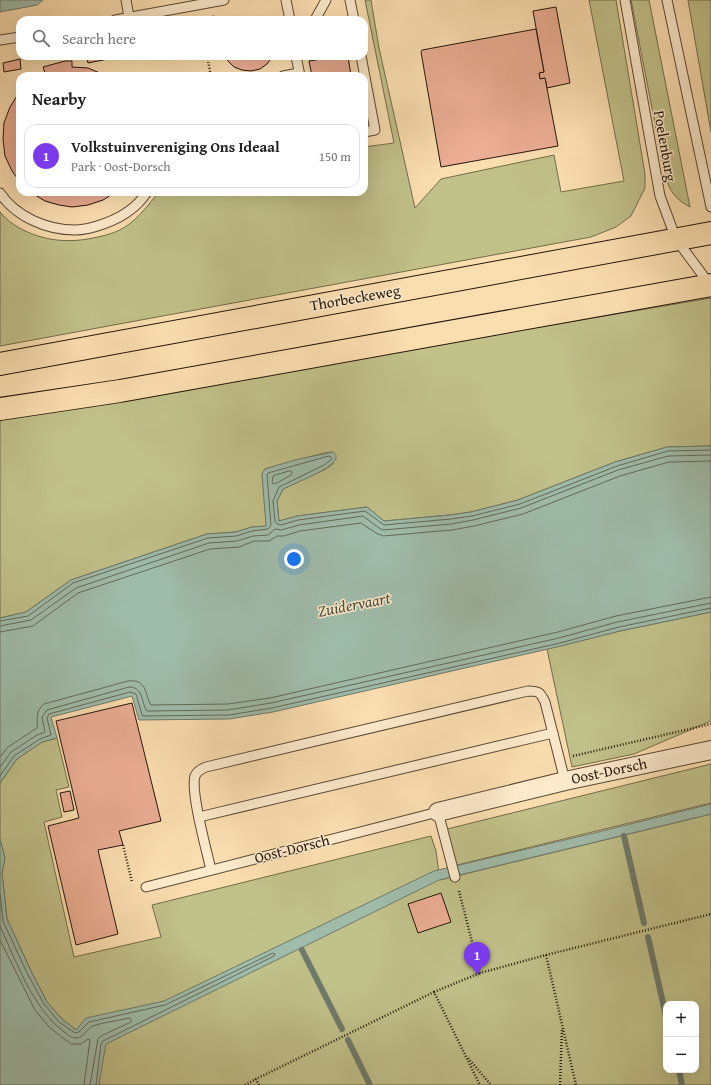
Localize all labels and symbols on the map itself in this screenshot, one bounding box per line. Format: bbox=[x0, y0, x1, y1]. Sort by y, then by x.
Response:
street label: Poelenburg bbox=[649, 109, 682, 184]
street label: Thorbeckeweg bbox=[308, 279, 402, 316]
your location bbox=[284, 549, 304, 569]
water label: Zuidervaart bbox=[316, 585, 393, 623]
street label: Oost-Dorsch bbox=[569, 752, 649, 789]
street label: Oost-Dorsch bbox=[252, 829, 332, 868]
pin: 1 bbox=[464, 942, 490, 975]

